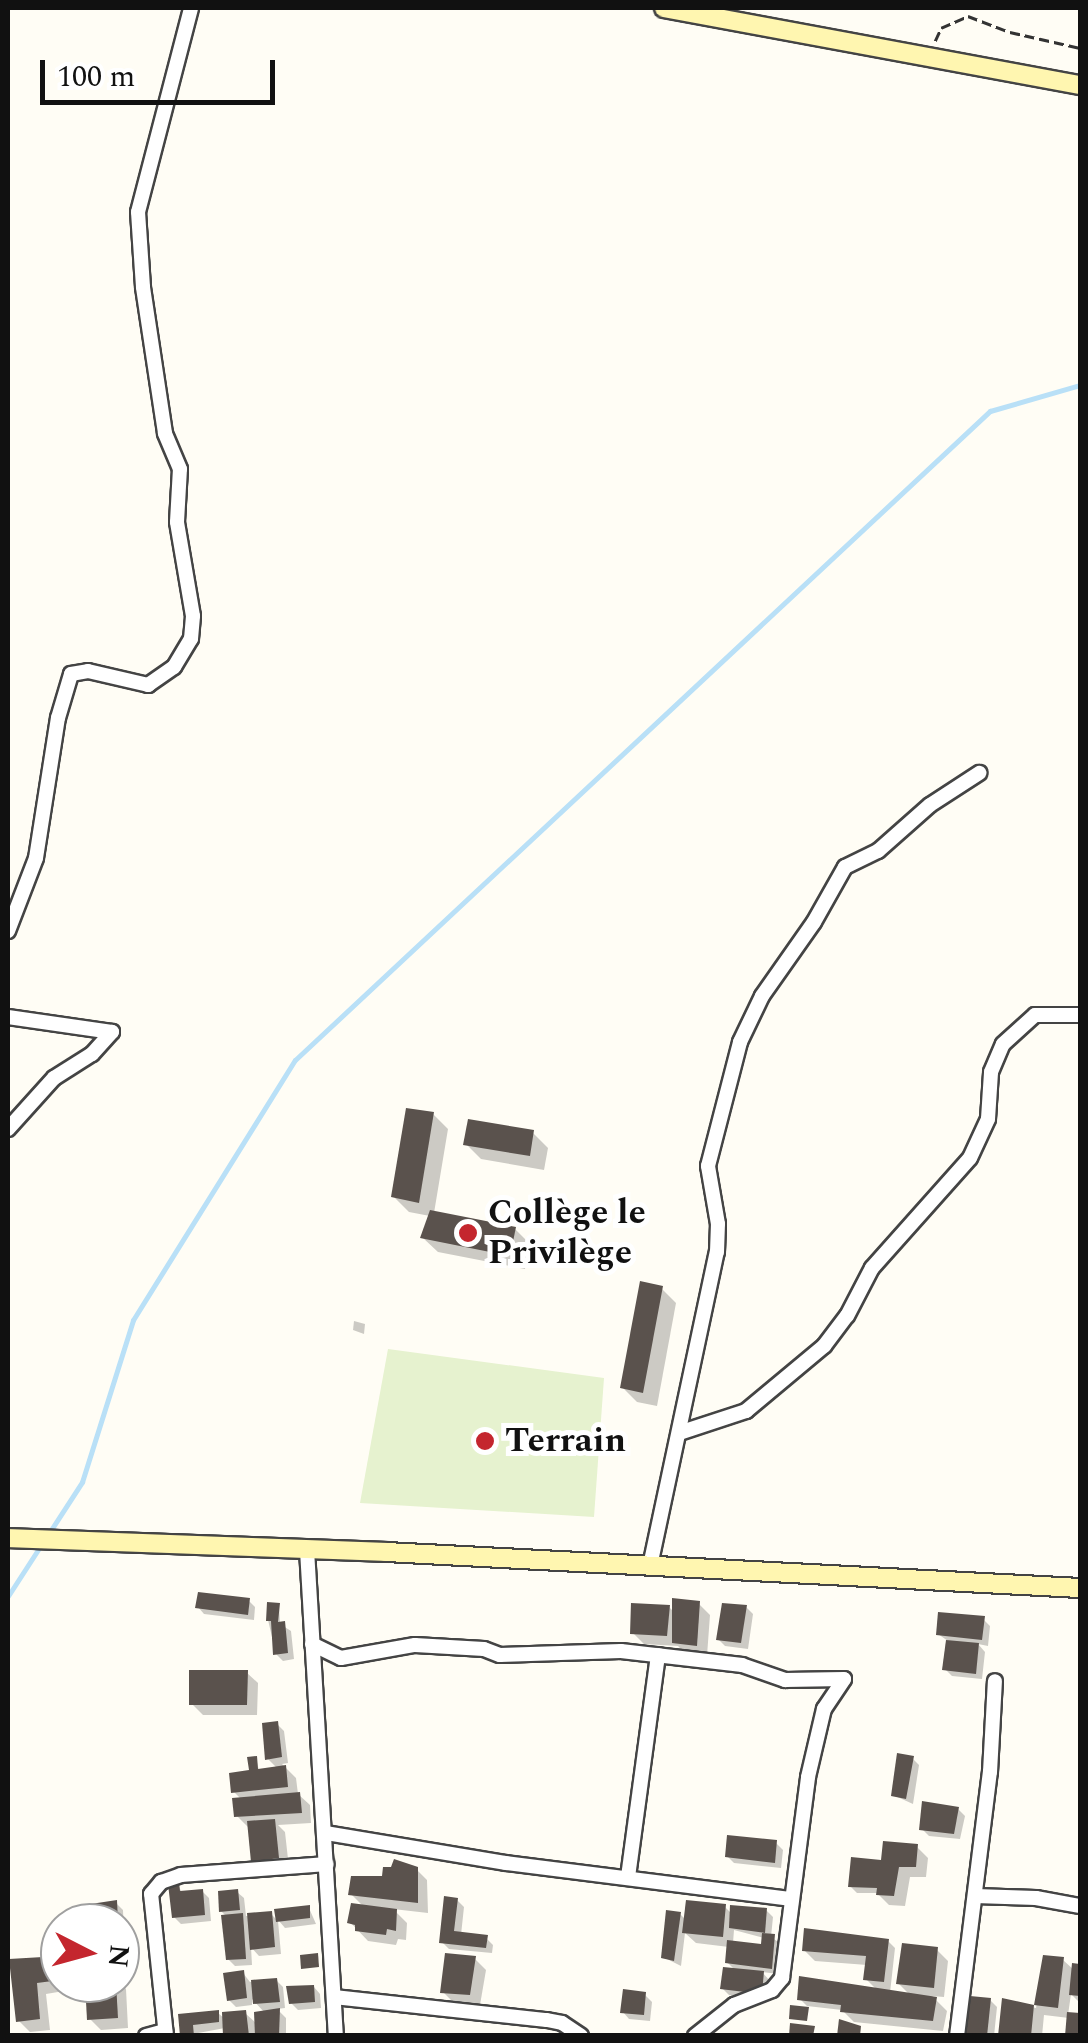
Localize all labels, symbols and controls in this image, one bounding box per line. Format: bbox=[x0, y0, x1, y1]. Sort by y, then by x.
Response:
scale bar bbox=[45, 40, 280, 102]
text: 100 m bbox=[57, 54, 135, 100]
place label: Collège le Privilège bbox=[488, 1192, 646, 1274]
marker: Collège le Privilège bbox=[457, 1222, 479, 1244]
place label: Terrain bbox=[505, 1420, 626, 1462]
marker: Terrain bbox=[474, 1430, 496, 1452]
north arrow bbox=[40, 1903, 140, 2003]
text: N bbox=[96, 1942, 141, 1970]

